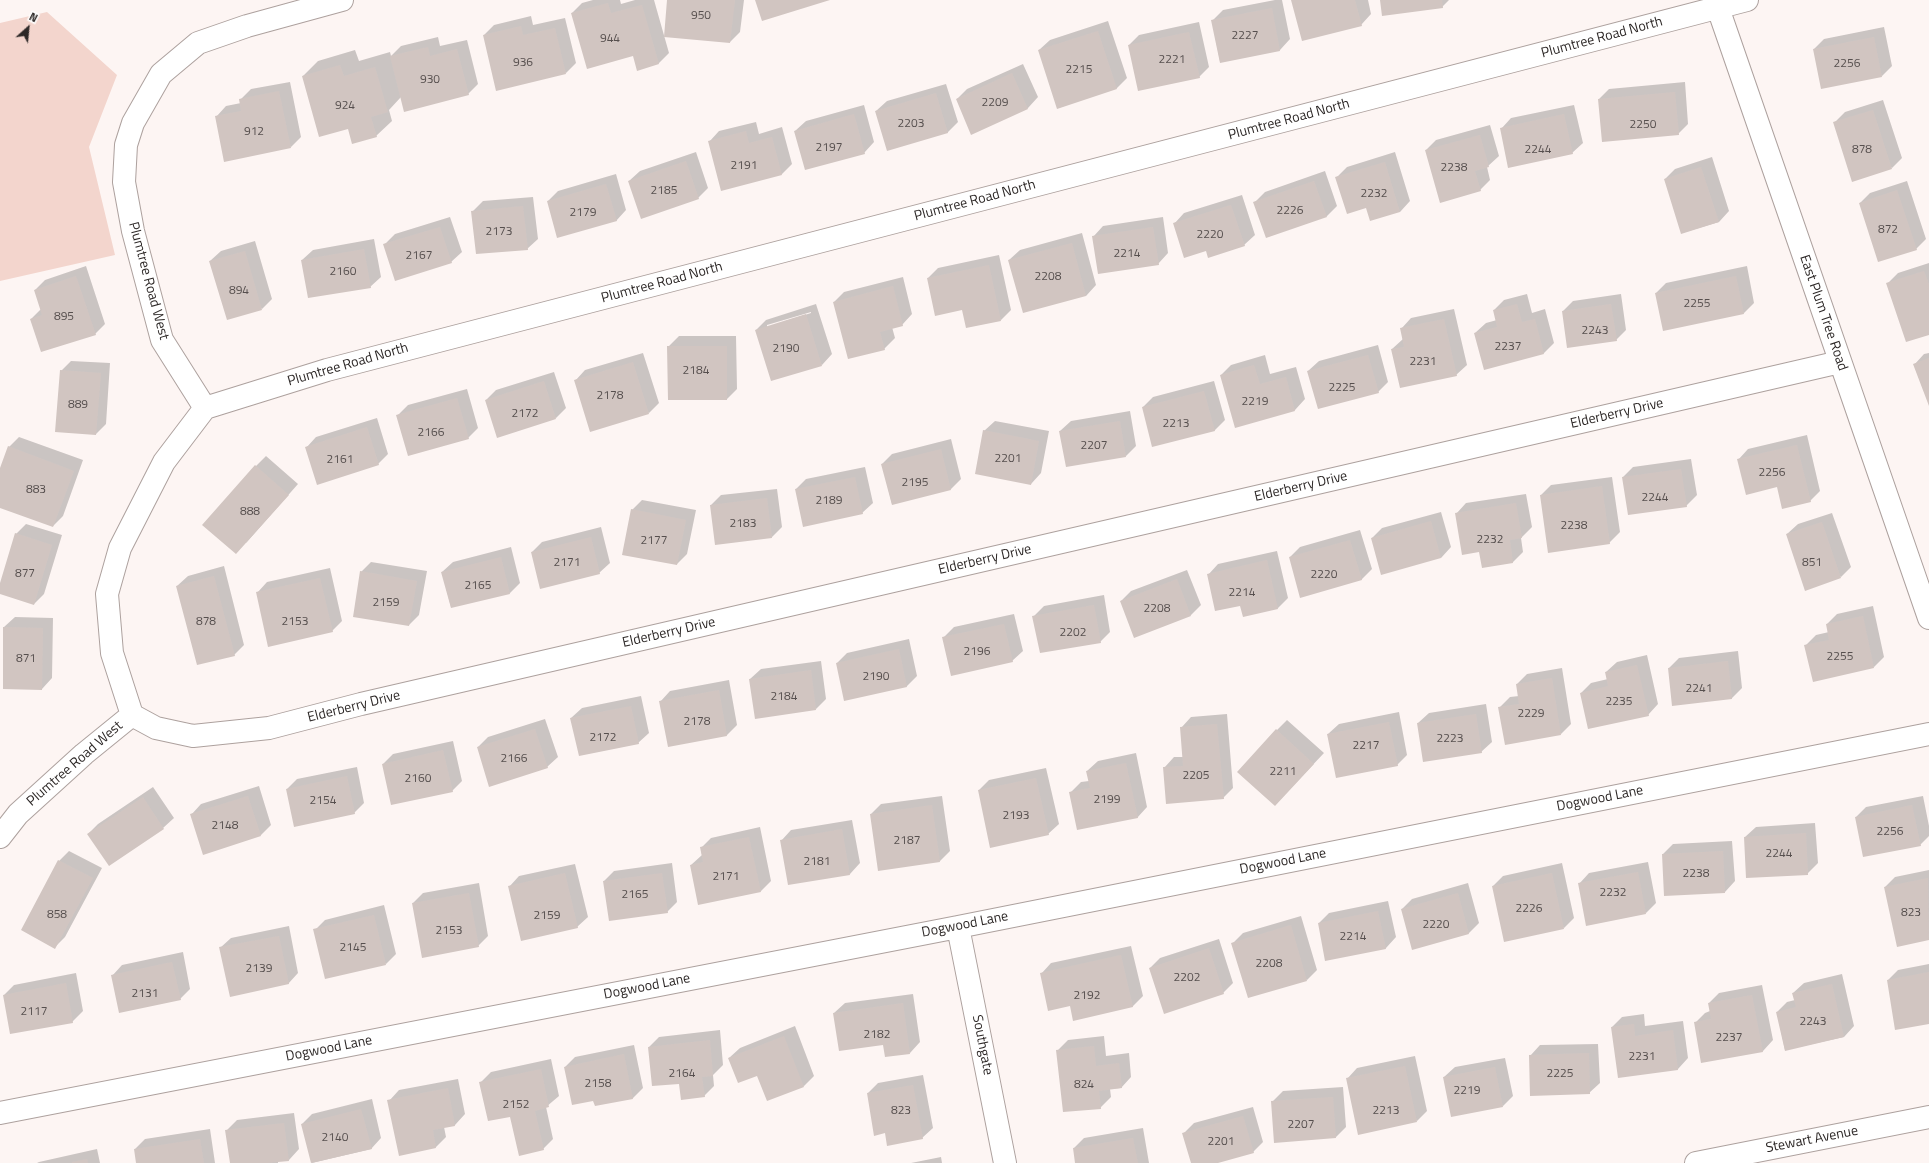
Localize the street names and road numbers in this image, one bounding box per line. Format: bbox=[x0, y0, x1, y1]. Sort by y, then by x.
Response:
street label: Plumtree Road North bbox=[1539, 14, 1665, 62]
street label: Plumtree Road North bbox=[1226, 96, 1352, 144]
street label: Plumtree Road North bbox=[912, 177, 1038, 225]
street label: Plumtree Road West bbox=[124, 220, 172, 342]
street label: East Plum Tree Road bbox=[1795, 253, 1851, 373]
street label: Plumtree Road North bbox=[599, 259, 725, 307]
street label: Plumtree Road North bbox=[286, 340, 410, 390]
street label: Elderberry Drive bbox=[1569, 395, 1665, 433]
street label: Elderberry Drive bbox=[1253, 468, 1349, 506]
street label: Elderberry Drive bbox=[937, 541, 1033, 579]
street label: Elderberry Drive bbox=[621, 614, 717, 652]
street label: Elderberry Drive bbox=[306, 687, 402, 727]
street label: Plumtree Road West bbox=[24, 718, 126, 810]
street label: Dogwood Lane bbox=[1555, 782, 1645, 816]
street label: Dogwood Lane bbox=[1238, 845, 1328, 879]
street label: Dogwood Lane bbox=[920, 908, 1010, 942]
street label: Dogwood Lane bbox=[602, 970, 692, 1004]
street label: Southgate bbox=[968, 1013, 996, 1077]
street label: Dogwood Lane bbox=[284, 1032, 374, 1066]
street label: Stewart Avenue bbox=[1764, 1123, 1860, 1157]

